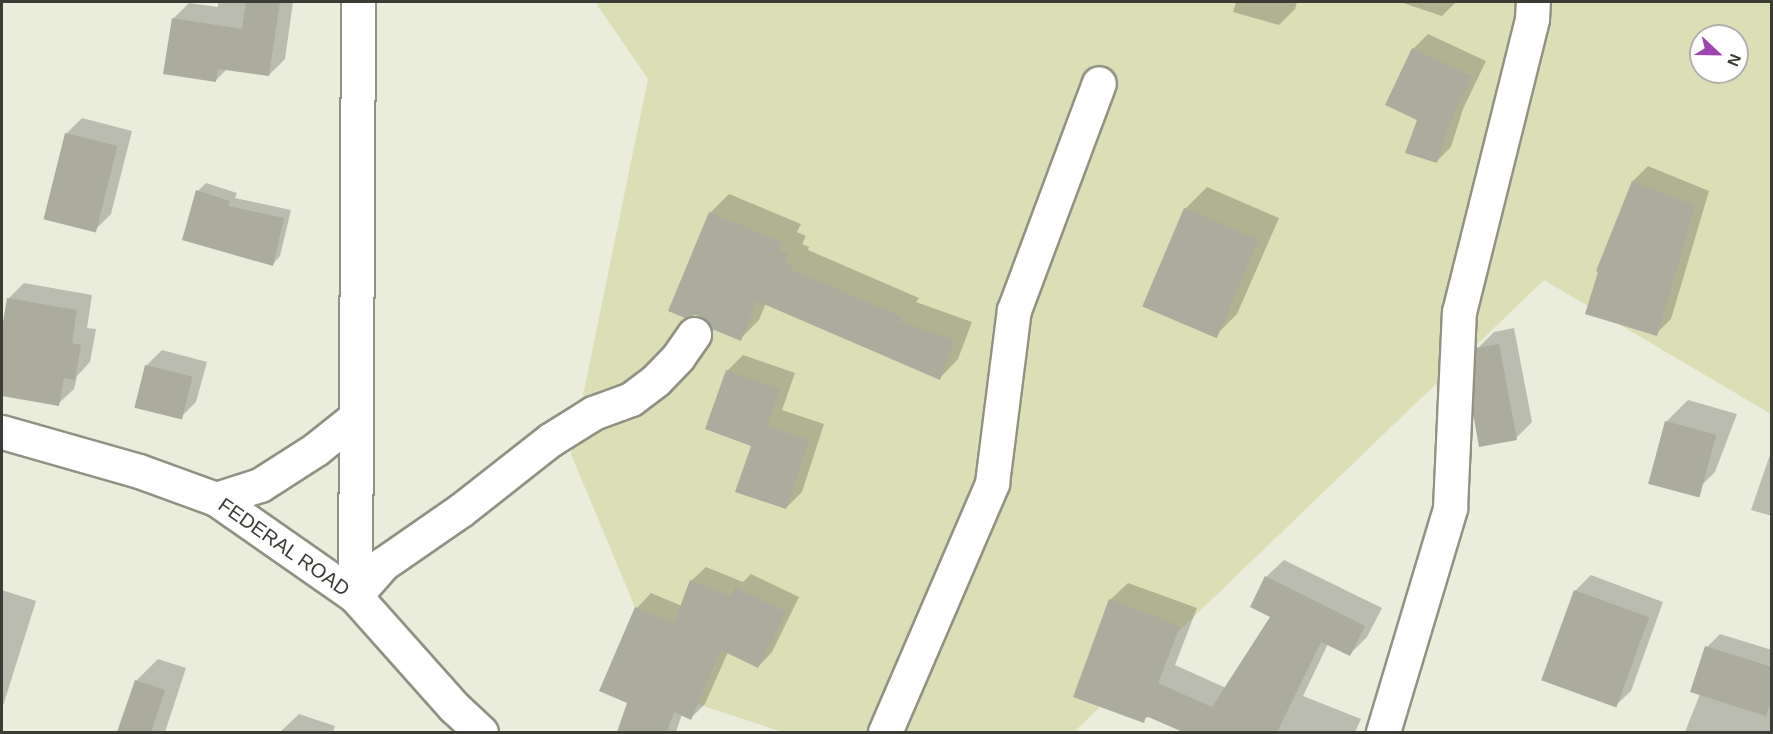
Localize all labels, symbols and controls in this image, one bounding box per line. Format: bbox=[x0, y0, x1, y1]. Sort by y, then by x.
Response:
north arrow bbox=[1689, 24, 1749, 84]
text: N bbox=[1724, 52, 1744, 69]
street label: FEDERAL ROAD bbox=[213, 493, 355, 601]

